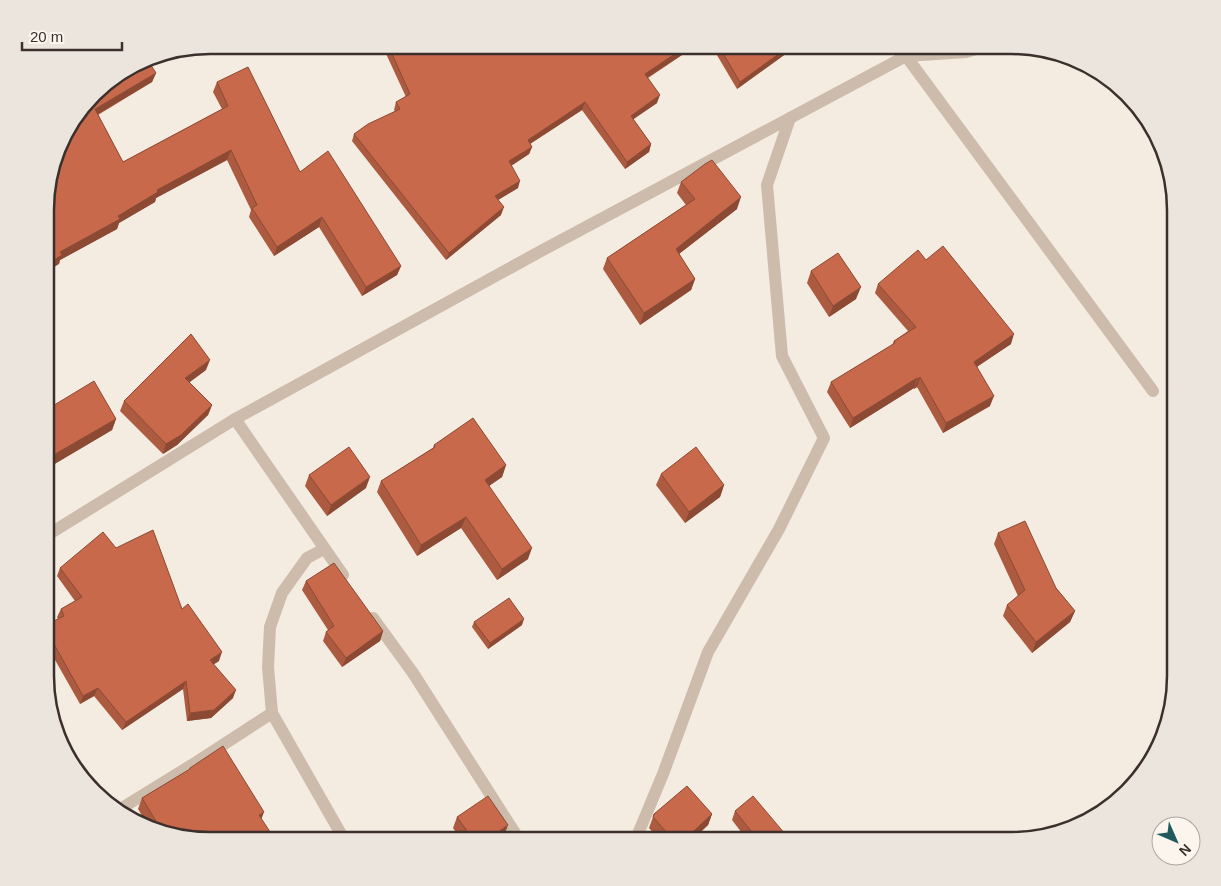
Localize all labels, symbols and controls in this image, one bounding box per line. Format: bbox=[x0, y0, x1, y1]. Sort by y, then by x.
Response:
scale bar bbox=[22, 20, 122, 52]
text: 20 m bbox=[30, 28, 63, 45]
north arrow bbox=[1151, 816, 1201, 866]
text: N bbox=[1176, 841, 1194, 859]

